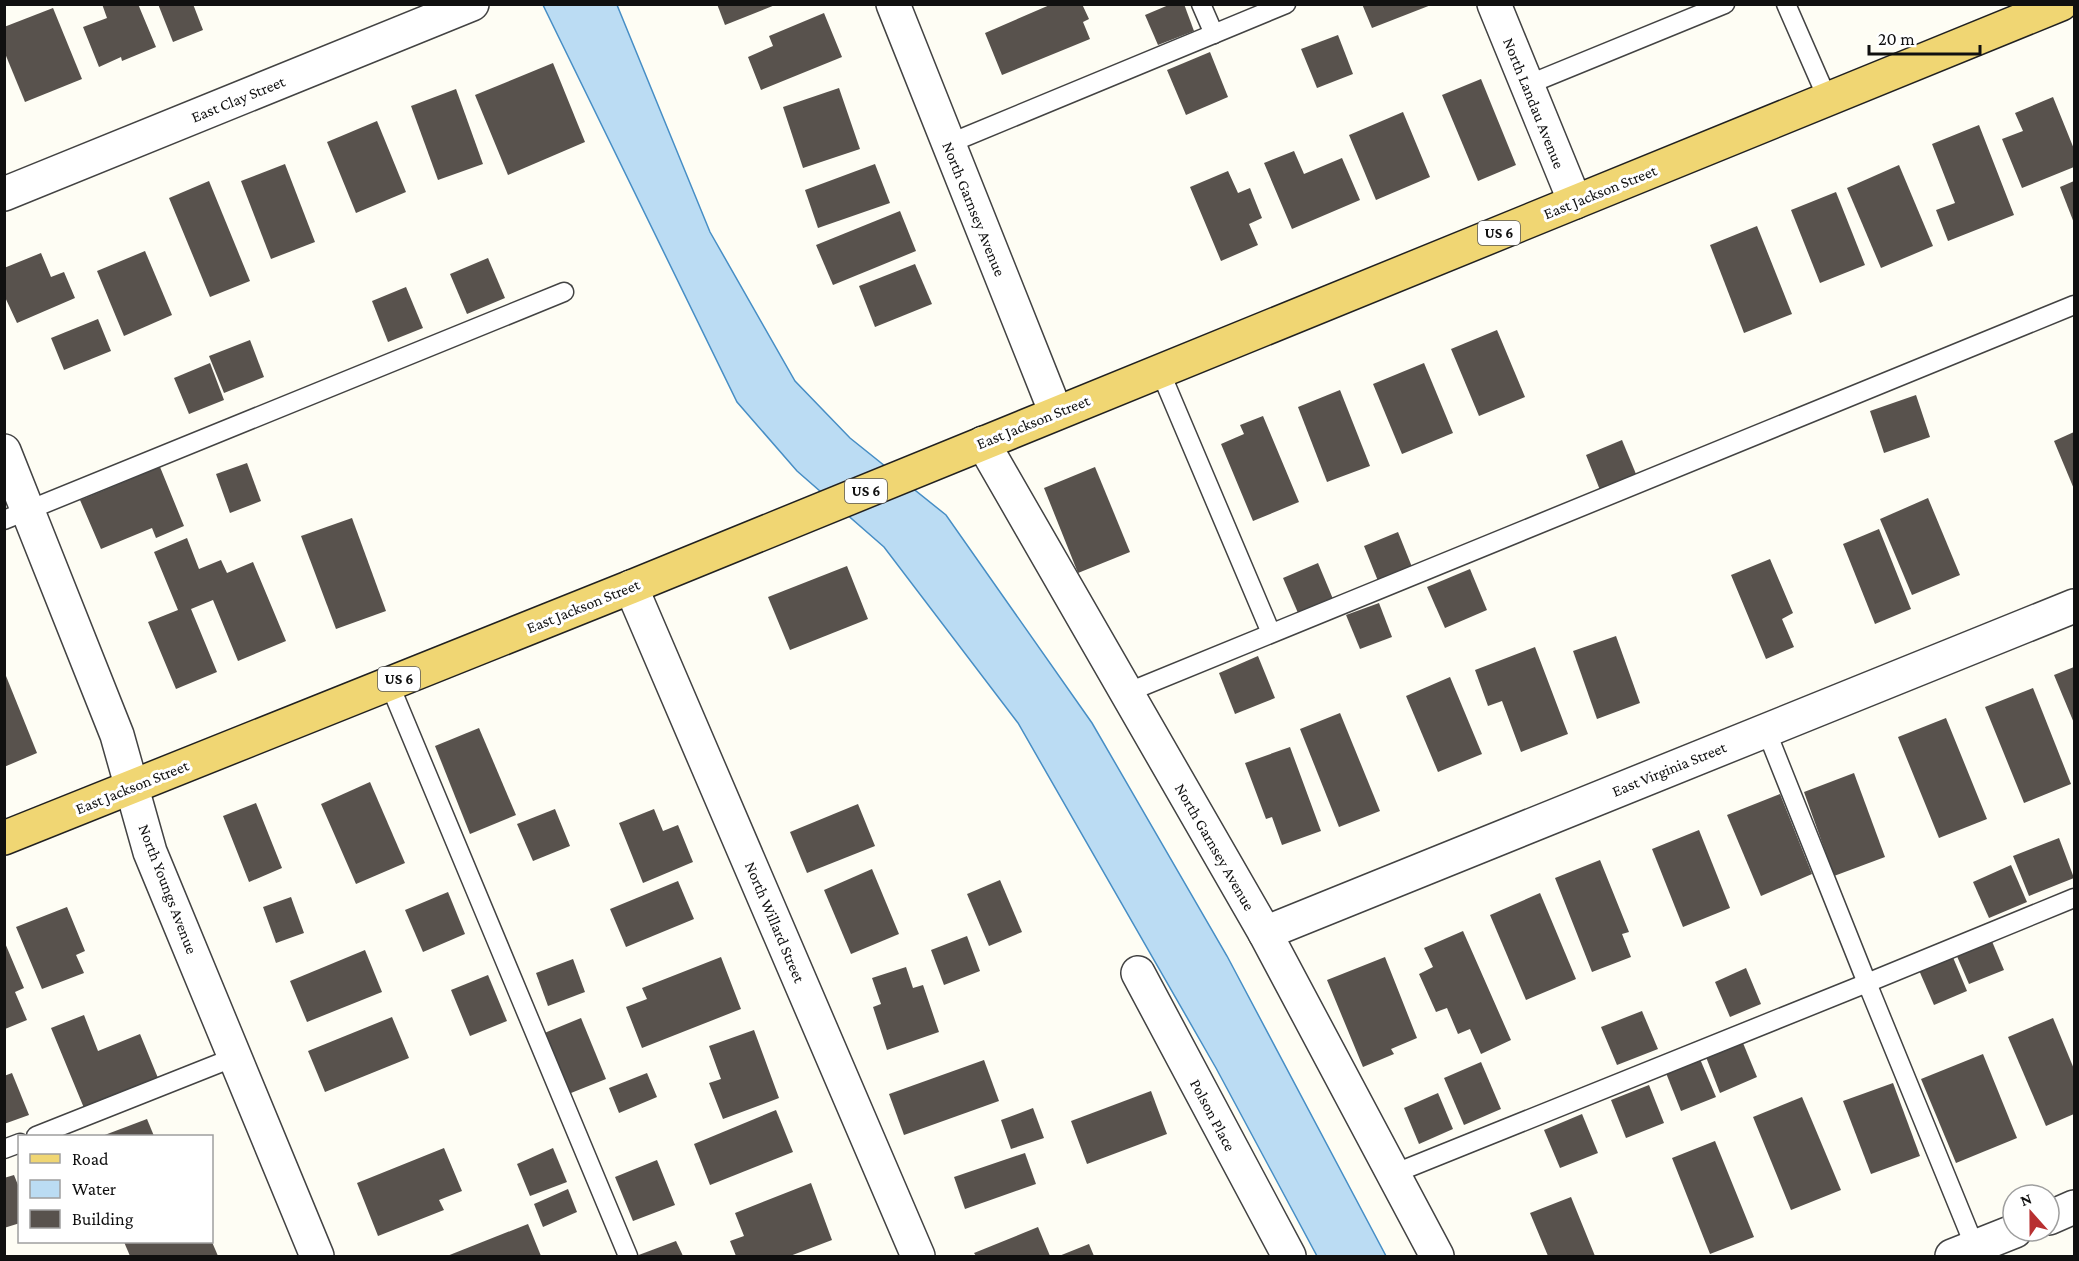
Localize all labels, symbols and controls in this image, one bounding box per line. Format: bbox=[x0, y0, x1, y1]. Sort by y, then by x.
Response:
scale bar bbox=[1869, 18, 1980, 56]
text: 20 m bbox=[1878, 29, 1915, 49]
street label: North Landau Avenue bbox=[1500, 35, 1568, 171]
street label: East Clay Street bbox=[189, 72, 288, 126]
street label: North Garnsey Avenue bbox=[938, 139, 1009, 279]
street label: East Jackson Street bbox=[1541, 161, 1660, 223]
road number: US 6 bbox=[1478, 221, 1520, 245]
street label: East Jackson Street bbox=[974, 391, 1093, 453]
road number: US 6 bbox=[845, 479, 887, 503]
street label: East Jackson Street bbox=[524, 575, 643, 637]
road number: US 6 bbox=[378, 667, 420, 691]
street label: East Virginia Street bbox=[1609, 738, 1730, 801]
street label: East Jackson Street bbox=[73, 756, 192, 818]
street label: North Garnsey Avenue bbox=[1171, 781, 1258, 914]
street label: North Youngs Avenue bbox=[135, 822, 201, 957]
street label: North Willard Street bbox=[742, 859, 808, 986]
street label: Polson Place bbox=[1187, 1076, 1239, 1154]
legend bbox=[18, 1135, 213, 1243]
text: Road bbox=[72, 1149, 109, 1169]
text: Water bbox=[72, 1179, 117, 1199]
north arrow bbox=[2001, 1183, 2061, 1243]
text: N bbox=[2018, 1190, 2034, 1209]
text: Building bbox=[72, 1209, 134, 1229]

